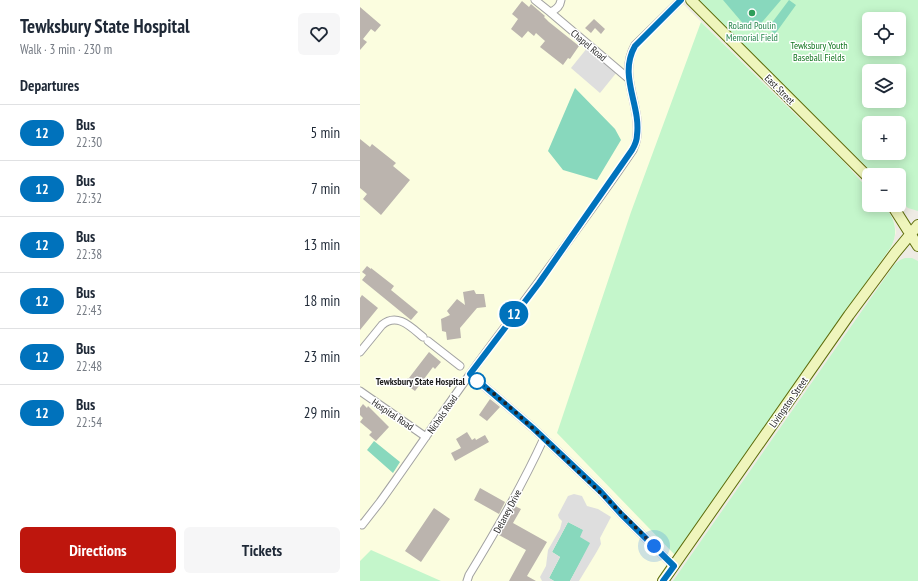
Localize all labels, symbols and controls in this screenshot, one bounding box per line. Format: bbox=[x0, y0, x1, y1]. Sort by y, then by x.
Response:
marker: Roland Poulin Memorial Field bbox=[747, 8, 757, 18]
map controls bbox=[862, 12, 906, 212]
button: locate bbox=[862, 12, 906, 56]
button: heart bbox=[298, 13, 340, 55]
text: Tewksbury State Hospital bbox=[20, 14, 190, 38]
place label: Roland Poulin Memorial Field bbox=[726, 19, 778, 44]
street label: Chapel Road bbox=[568, 27, 609, 64]
park label: Tewksbury Youth Baseball Fields bbox=[790, 39, 848, 64]
text: Walk · 3 min · 230 m bbox=[20, 41, 112, 58]
button: layers bbox=[862, 64, 906, 108]
street label: East Street bbox=[762, 72, 798, 107]
text: Departures bbox=[20, 76, 79, 95]
text: Bus bbox=[76, 115, 95, 134]
button: + bbox=[862, 116, 906, 160]
text: 5 min bbox=[310, 123, 340, 142]
text: 12 bbox=[35, 124, 49, 142]
text: 22:30 bbox=[76, 134, 102, 151]
button: − bbox=[862, 168, 906, 212]
text: Bus bbox=[76, 171, 95, 190]
text: 7 min bbox=[311, 179, 340, 198]
text: 12 bbox=[35, 180, 49, 198]
text: 22:32 bbox=[76, 190, 102, 207]
text: Bus bbox=[76, 227, 95, 246]
text: 13 min bbox=[304, 235, 340, 254]
text: 12 bbox=[35, 236, 49, 254]
text: 22:38 bbox=[76, 246, 102, 263]
text: Bus bbox=[76, 283, 95, 302]
text: 18 min bbox=[304, 291, 340, 310]
text: 12 bbox=[35, 292, 49, 310]
line badge: 12 bbox=[496, 301, 532, 327]
text: 22:43 bbox=[76, 302, 102, 319]
text: 12 bbox=[507, 305, 521, 323]
text: Bus bbox=[76, 339, 95, 358]
text: 23 min bbox=[304, 347, 340, 366]
text: 12 bbox=[35, 348, 49, 366]
text: 22:48 bbox=[76, 358, 102, 375]
marker: Tewksbury State Hospital bbox=[468, 372, 486, 390]
street label: Livingston Street bbox=[766, 374, 811, 430]
place label: Tewksbury State Hospital bbox=[376, 375, 466, 388]
street label: Nichols Road bbox=[424, 392, 461, 436]
text: Bus bbox=[76, 395, 95, 414]
street label: Hospital Road bbox=[369, 396, 416, 433]
text: 29 min bbox=[304, 403, 340, 422]
text: 12 bbox=[35, 404, 49, 422]
text: 22:54 bbox=[76, 414, 102, 431]
street label: Delaney Drive bbox=[490, 487, 524, 535]
button: Directions bbox=[20, 527, 176, 573]
button: Tickets bbox=[184, 527, 340, 573]
your location bbox=[644, 536, 664, 556]

